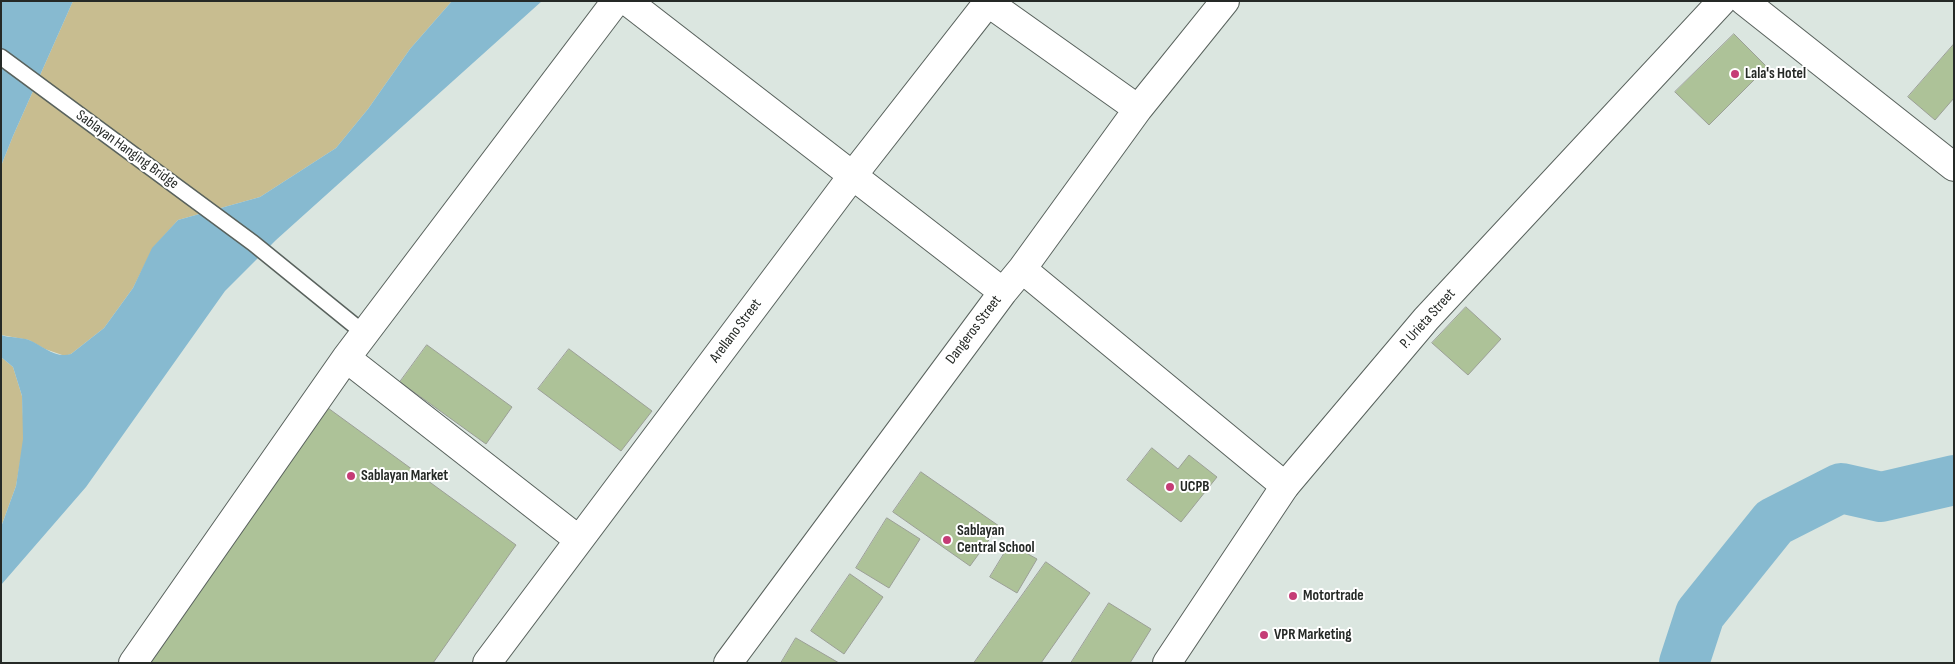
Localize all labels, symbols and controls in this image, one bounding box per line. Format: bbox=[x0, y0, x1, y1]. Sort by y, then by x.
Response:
place label: Lala's Hotel bbox=[1745, 65, 1806, 83]
marker: Lala's Hotel bbox=[1729, 68, 1741, 80]
street label: Sablayan Hanging Bridge bbox=[72, 107, 182, 193]
street label: P. Urieta Street bbox=[1396, 285, 1460, 353]
street label: Dangeros Street bbox=[942, 292, 1006, 368]
street label: Arellano Street bbox=[706, 296, 766, 366]
place label: Sablayan Market bbox=[361, 467, 448, 485]
marker: Sablayan Market bbox=[345, 470, 357, 482]
place label: UCPB bbox=[1180, 478, 1209, 496]
marker: UCPB bbox=[1164, 481, 1176, 493]
place label: Sablayan Central School bbox=[957, 522, 1035, 557]
marker: Sablayan Central School bbox=[941, 534, 953, 546]
place label: Motortrade bbox=[1303, 587, 1364, 605]
marker: Motortrade bbox=[1287, 590, 1299, 602]
place label: VPR Marketing bbox=[1274, 626, 1352, 644]
marker: VPR Marketing bbox=[1258, 629, 1270, 641]

